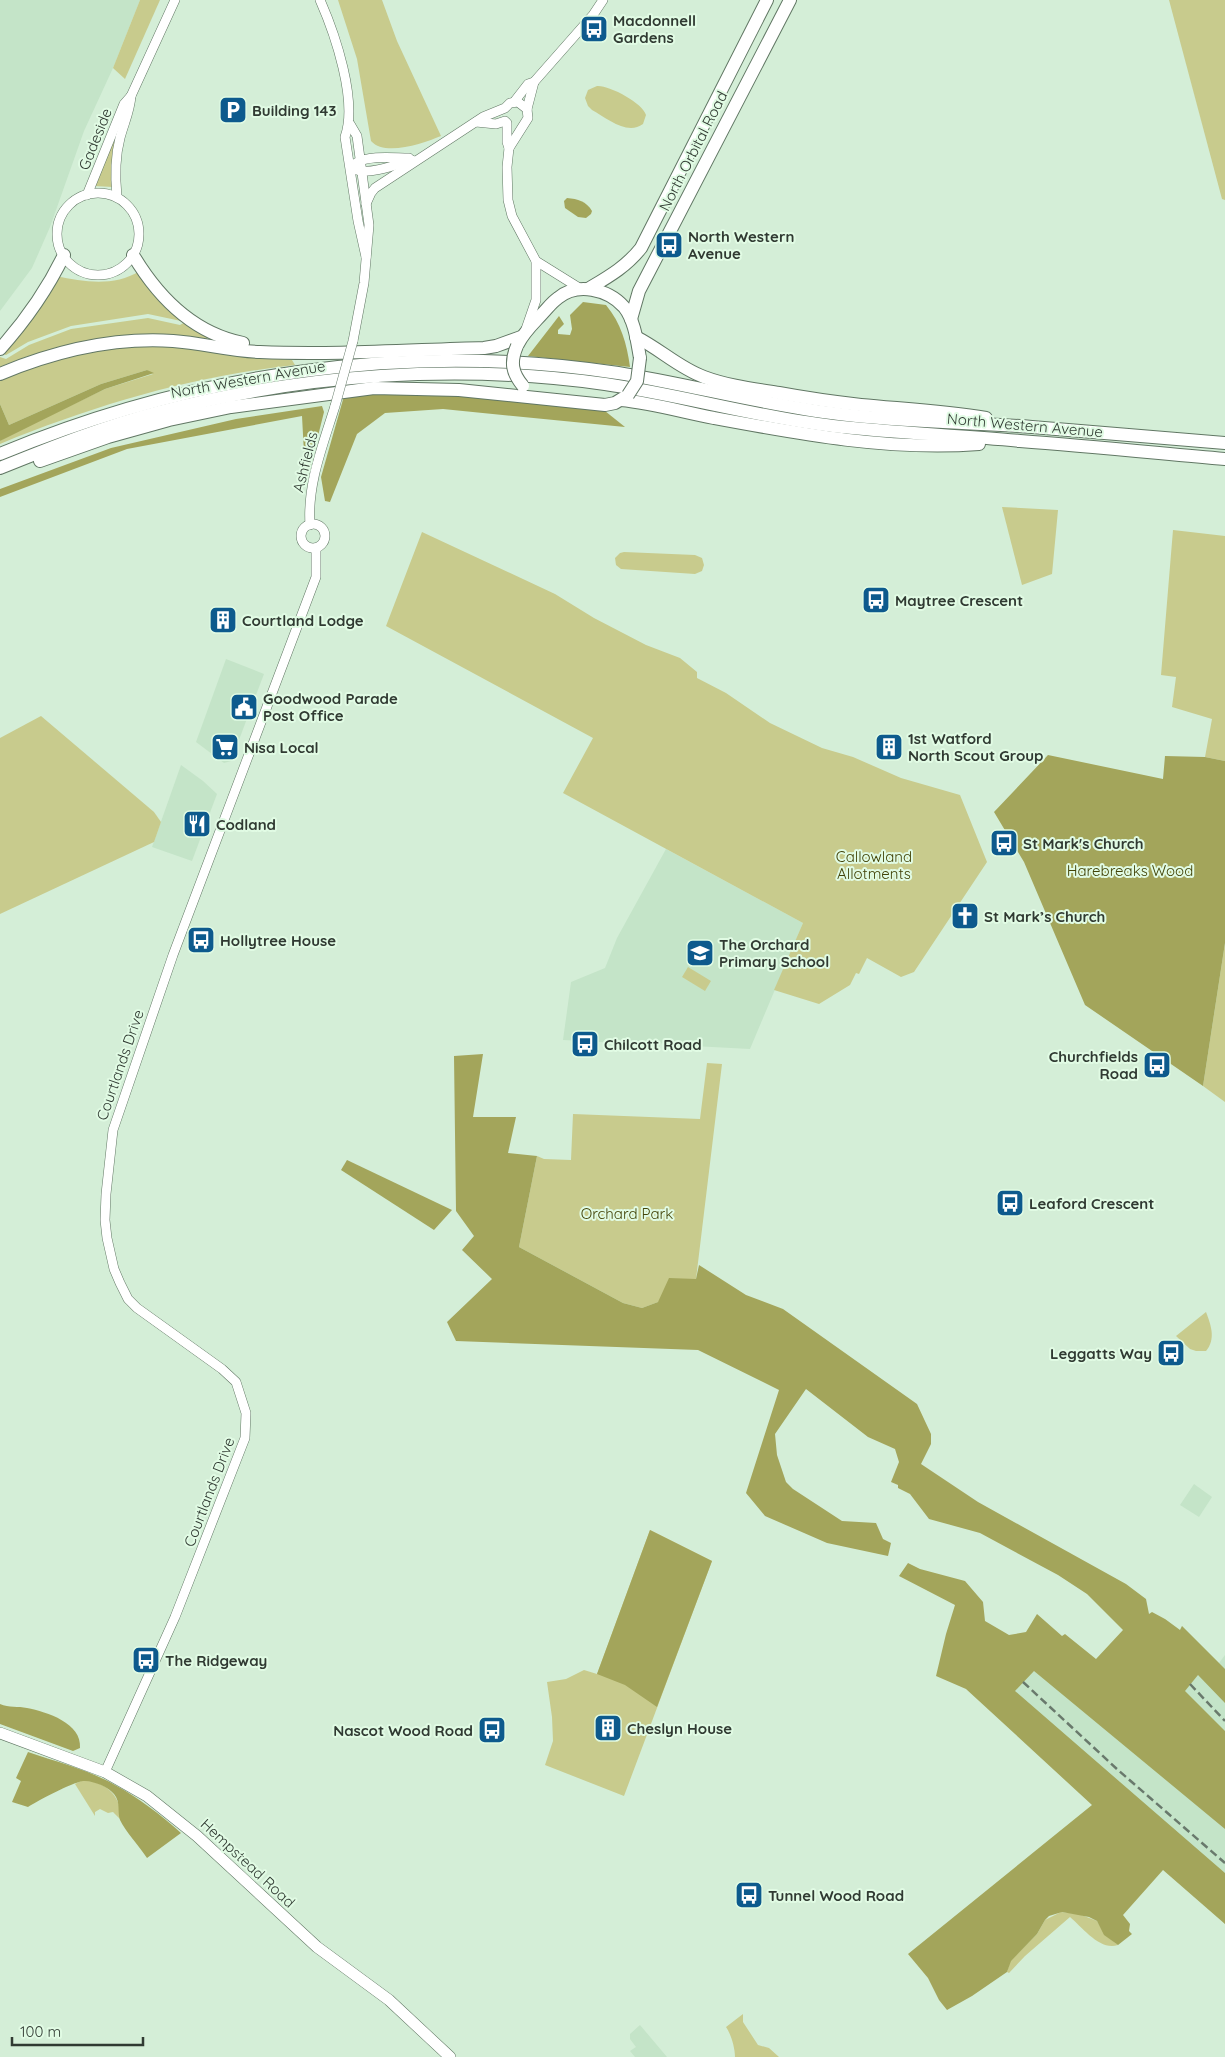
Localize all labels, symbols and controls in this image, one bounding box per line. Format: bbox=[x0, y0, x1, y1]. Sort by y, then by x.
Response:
place label: Macdonnell Gardens bbox=[613, 11, 696, 47]
bus stop icon: Macdonnell Gardens bbox=[579, 14, 609, 44]
street label: North Orbital Road bbox=[655, 88, 731, 214]
parking icon: Building 143 bbox=[218, 95, 248, 125]
place label: Building 143 bbox=[252, 101, 336, 120]
street label: Gadeside bbox=[74, 105, 116, 173]
place label: North Western Avenue bbox=[688, 227, 794, 263]
bus stop icon: North Western Avenue bbox=[654, 230, 684, 260]
street label: North Western Avenue bbox=[169, 356, 327, 402]
street label: North Western Avenue bbox=[946, 409, 1104, 441]
street label: Ashfields bbox=[288, 430, 322, 494]
bus stop icon: Maytree Crescent bbox=[861, 585, 891, 615]
place label: Maytree Crescent bbox=[895, 591, 1023, 610]
building icon: Courtland Lodge bbox=[208, 605, 238, 635]
place label: Courtland Lodge bbox=[242, 611, 364, 630]
place label: Goodwood Parade Post Office bbox=[263, 689, 398, 725]
public building icon: Goodwood Parade Post Office bbox=[229, 692, 259, 722]
place label: 1st Watford North Scout Group bbox=[908, 729, 1043, 765]
supermarket icon: Nisa Local bbox=[210, 732, 240, 762]
building icon: 1st Watford North Scout Group bbox=[874, 732, 904, 762]
place label: Nisa Local bbox=[244, 738, 319, 757]
restaurant icon: Codland bbox=[182, 809, 212, 839]
place label: Codland bbox=[216, 815, 276, 834]
bus stop icon: St Mark's Church bbox=[989, 828, 1019, 858]
place label: St Mark's Church bbox=[1023, 834, 1143, 853]
park label: Callowland Allotments bbox=[836, 847, 912, 883]
park label: Harebreaks Wood bbox=[1067, 861, 1193, 880]
church icon: St Mark’s Church bbox=[950, 901, 980, 931]
place label: St Mark’s Church bbox=[984, 907, 1105, 926]
bus stop icon: Hollytree House bbox=[186, 925, 216, 955]
place label: Hollytree House bbox=[220, 931, 336, 950]
place label: The Orchard Primary School bbox=[719, 935, 829, 971]
school or university icon: The Orchard Primary School bbox=[685, 938, 715, 968]
street label: Courtlands Drive bbox=[92, 1007, 148, 1123]
bus stop icon: Chilcott Road bbox=[570, 1029, 600, 1059]
place label: Chilcott Road bbox=[604, 1035, 702, 1054]
place label: Churchfields Road bbox=[1049, 1047, 1138, 1083]
bus stop icon: Churchfields Road bbox=[1142, 1050, 1172, 1080]
bus stop icon: Leaford Crescent bbox=[995, 1188, 1025, 1218]
place label: Leaford Crescent bbox=[1029, 1194, 1154, 1213]
park label: Orchard Park bbox=[581, 1204, 673, 1223]
bus stop icon: Leggatts Way bbox=[1156, 1338, 1186, 1368]
place label: Leggatts Way bbox=[1050, 1344, 1152, 1363]
street label: Courtlands Drive bbox=[179, 1435, 239, 1549]
bus stop icon: The Ridgeway bbox=[131, 1645, 161, 1675]
place label: The Ridgeway bbox=[165, 1651, 267, 1670]
building icon: Cheslyn House bbox=[593, 1713, 623, 1743]
bus stop icon: Nascot Wood Road bbox=[477, 1715, 507, 1745]
place label: Cheslyn House bbox=[627, 1719, 732, 1738]
place label: Nascot Wood Road bbox=[333, 1721, 473, 1740]
street label: Hempstead Road bbox=[197, 1814, 299, 1912]
bus stop icon: Tunnel Wood Road bbox=[734, 1880, 764, 1910]
place label: Tunnel Wood Road bbox=[768, 1886, 904, 1905]
scale bar bbox=[12, 2014, 144, 2046]
text: 100 m bbox=[20, 2022, 61, 2041]

